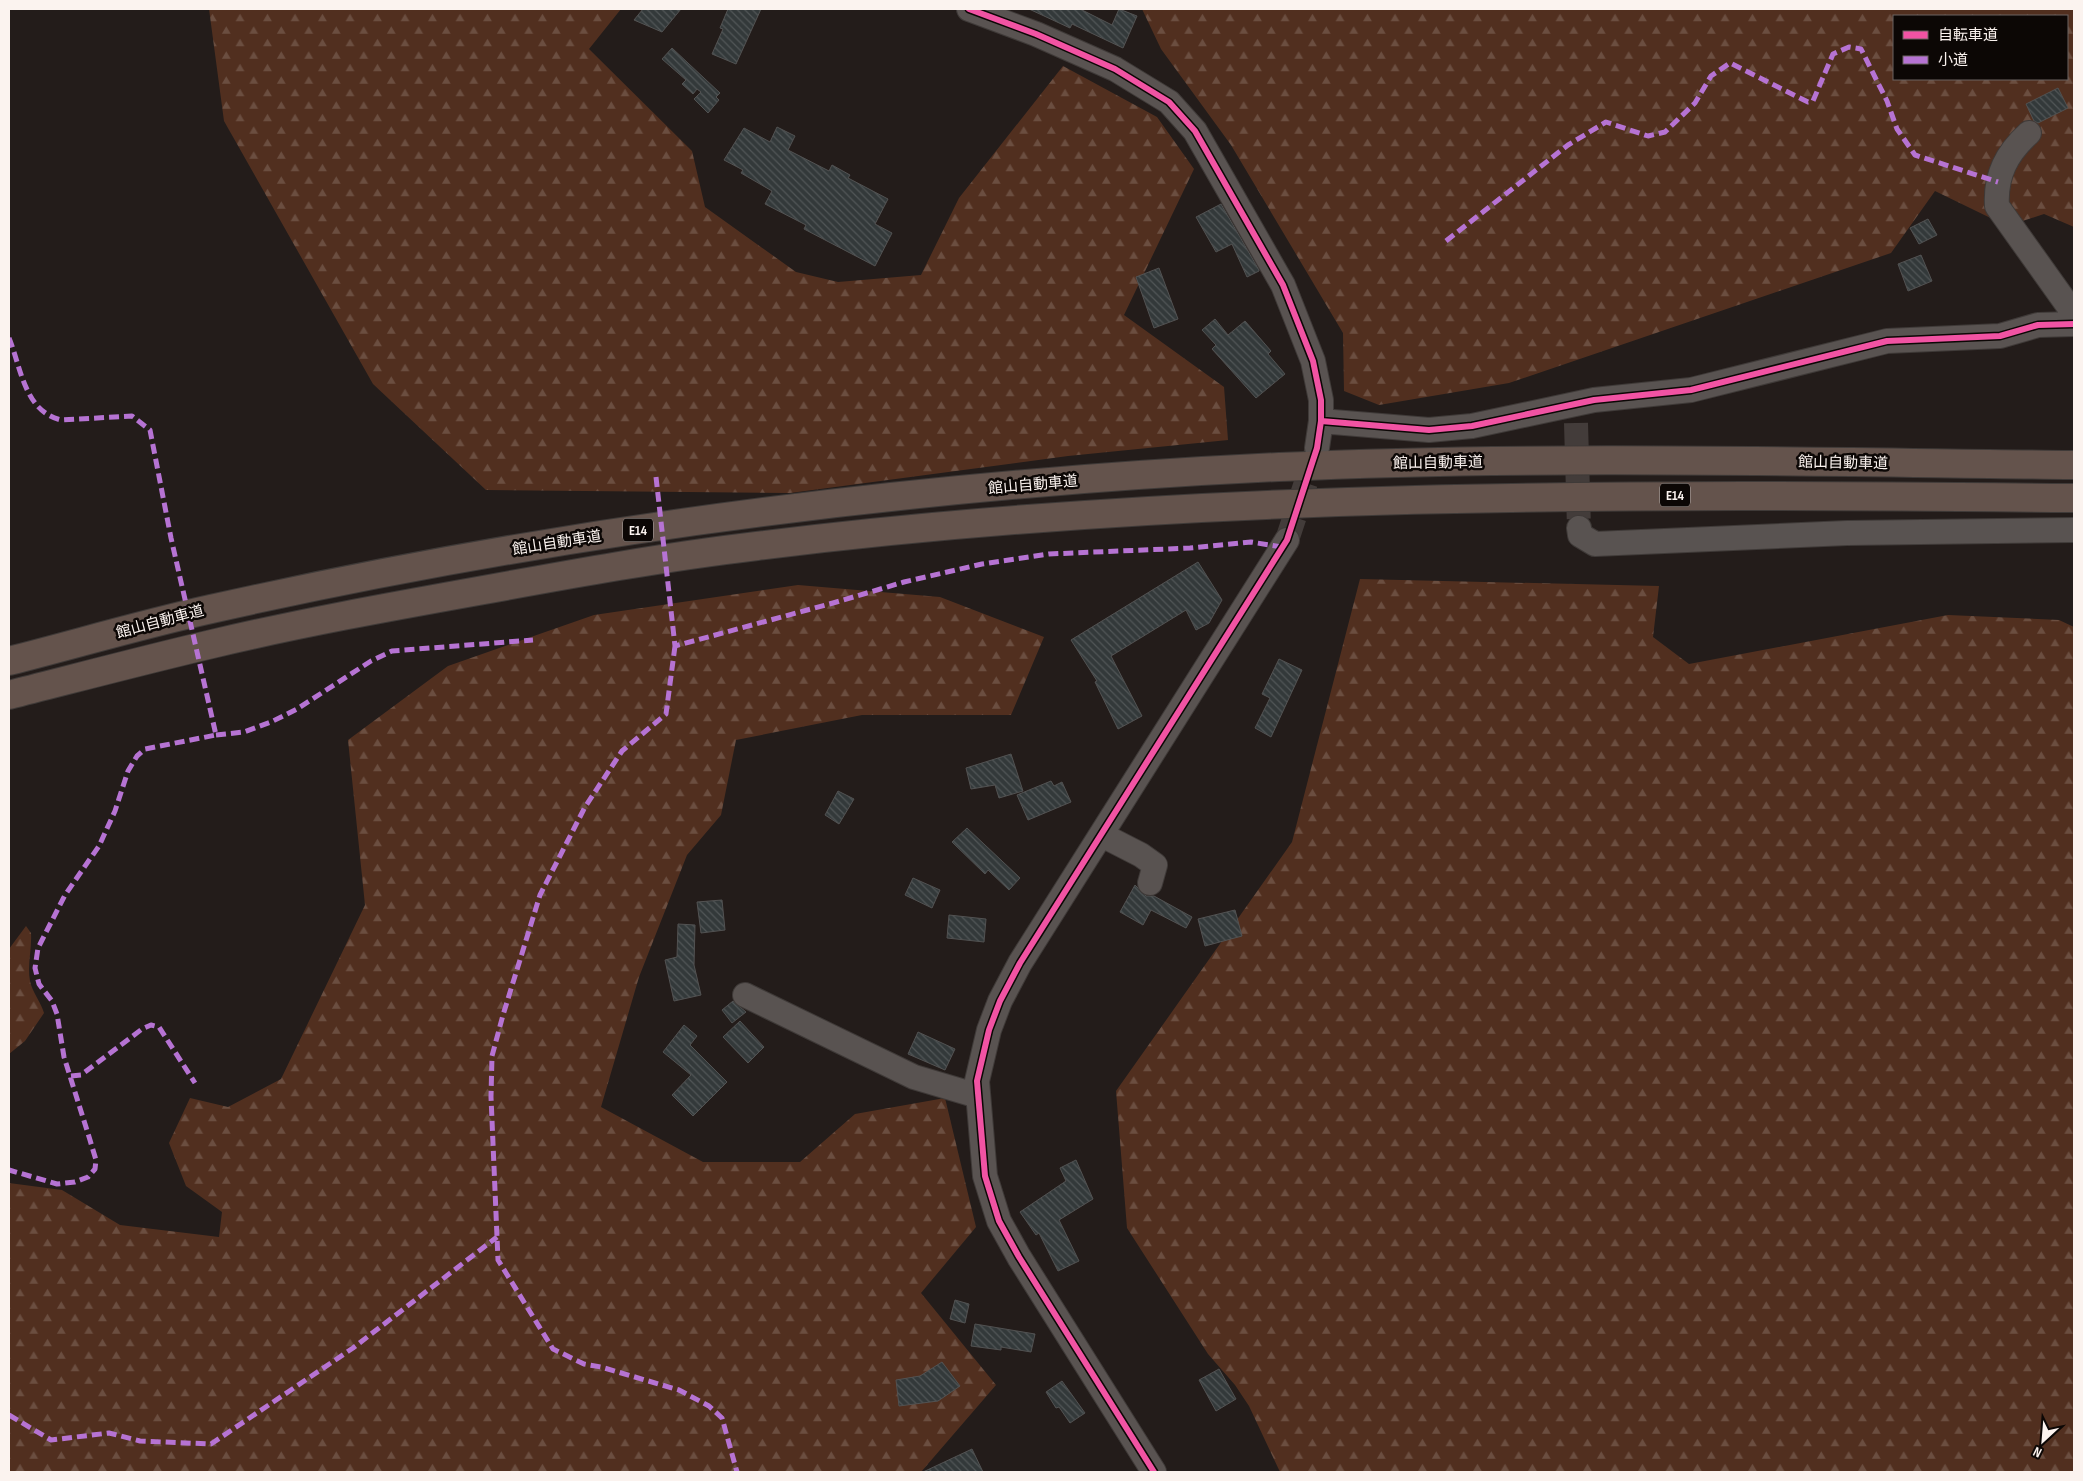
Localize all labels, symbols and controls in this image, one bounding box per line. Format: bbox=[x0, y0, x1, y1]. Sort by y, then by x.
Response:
legend bbox=[1893, 15, 2068, 80]
text: 自転車道 bbox=[1938, 26, 1998, 45]
text: 小道 bbox=[1938, 51, 1968, 70]
street label: 館山自動車道 bbox=[1393, 453, 1483, 473]
street label: 館山自動車道 bbox=[1798, 453, 1888, 473]
street label: 館山自動車道 bbox=[987, 472, 1079, 498]
road number: E14 bbox=[1660, 484, 1690, 506]
road number: E14 bbox=[623, 518, 653, 542]
street label: 館山自動車道 bbox=[511, 527, 603, 559]
street label: 館山自動車道 bbox=[114, 601, 206, 643]
north arrow bbox=[2018, 1416, 2068, 1466]
text: N bbox=[2030, 1443, 2045, 1462]

